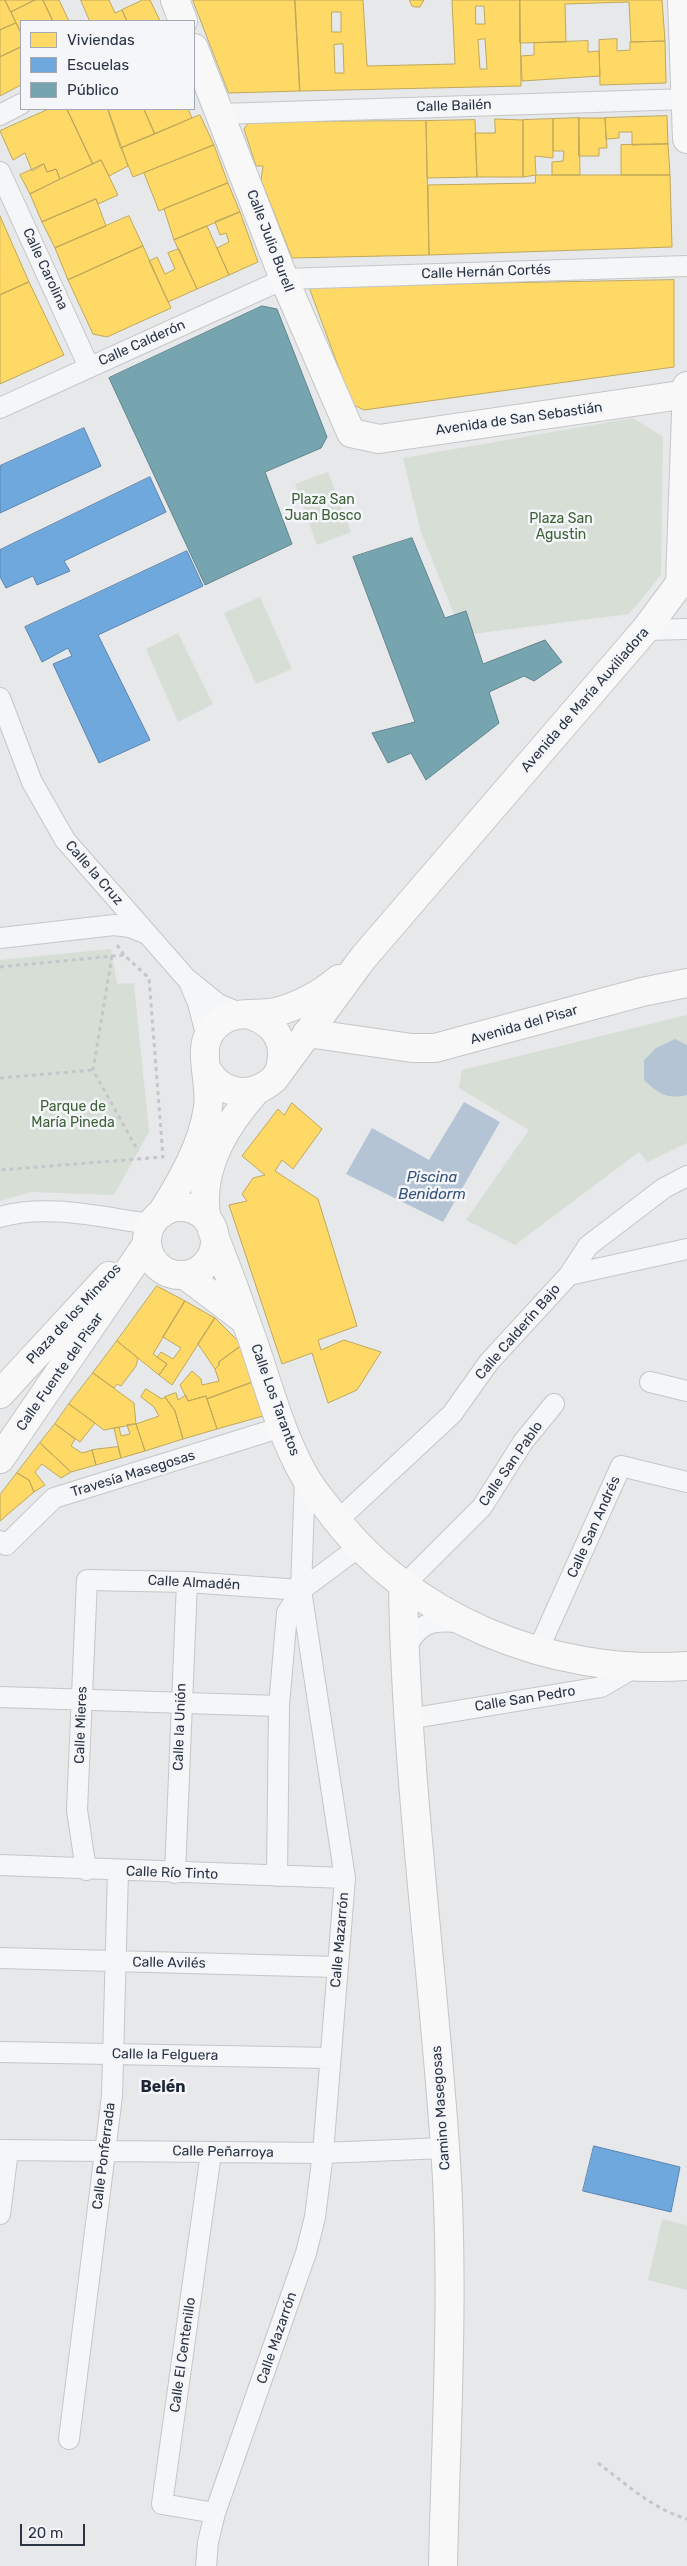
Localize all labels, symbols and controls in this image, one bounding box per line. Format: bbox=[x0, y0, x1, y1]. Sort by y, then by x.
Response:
legend bbox=[20, 20, 195, 110]
text: Viviendas bbox=[67, 31, 135, 49]
text: Escuelas bbox=[67, 56, 129, 74]
text: Público bbox=[67, 81, 119, 99]
street label: Calle Bailén bbox=[416, 96, 492, 116]
street label: Calle Julio Burell bbox=[243, 187, 297, 295]
street label: Calle Carolina bbox=[19, 225, 71, 313]
street label: Calle Hernán Cortés bbox=[421, 261, 551, 283]
street label: Calle Calderón bbox=[96, 316, 188, 370]
street label: Avenida de San Sebastián bbox=[434, 399, 604, 439]
park label: Plaza San Juan Bosco bbox=[284, 492, 362, 524]
park label: Plaza San Agustin bbox=[529, 511, 593, 544]
street label: Avenida de María Auxiliadora bbox=[518, 624, 652, 776]
street label: Calle la Cruz bbox=[61, 837, 127, 909]
street label: Avenida del Pisar bbox=[468, 1002, 580, 1048]
park label: Parque de María Pineda bbox=[31, 1099, 115, 1132]
water label: Piscina Benidorm bbox=[398, 1169, 466, 1204]
street label: Plaza de los Mineros bbox=[23, 1260, 125, 1368]
street label: Calle Calderín Bajo bbox=[472, 1281, 564, 1383]
street label: Calle Fuente del Pisar bbox=[13, 1310, 107, 1434]
street label: Calle Los Tarantos bbox=[247, 1342, 303, 1458]
street label: Calle San Pablo bbox=[475, 1418, 547, 1510]
street label: Travesía Masegosas bbox=[69, 1447, 197, 1501]
street label: Calle San Andrés bbox=[564, 1473, 624, 1581]
street label: Calle Almadén bbox=[147, 1572, 241, 1594]
street label: Calle la Unión bbox=[170, 1683, 190, 1771]
street label: Calle San Pedro bbox=[473, 1683, 577, 1715]
street label: Calle Mieres bbox=[71, 1686, 91, 1764]
street label: Calle Río Tinto bbox=[125, 1863, 219, 1883]
street label: Calle Mazarrón bbox=[327, 1892, 353, 1988]
street label: Calle Avilés bbox=[132, 1954, 206, 1972]
street label: Camino Masegosas bbox=[428, 2045, 454, 2171]
street label: Calle la Felguera bbox=[112, 2046, 218, 2064]
district label: Belén bbox=[140, 2077, 186, 2097]
street label: Calle Ponferrada bbox=[89, 2101, 119, 2211]
street label: Calle Peñarroya bbox=[172, 2143, 274, 2161]
street label: Calle Mazarrón bbox=[253, 2290, 301, 2386]
street label: Calle El Centenillo bbox=[167, 2296, 199, 2414]
scale bar bbox=[22, 2514, 88, 2546]
text: 20 m bbox=[28, 2524, 63, 2542]

